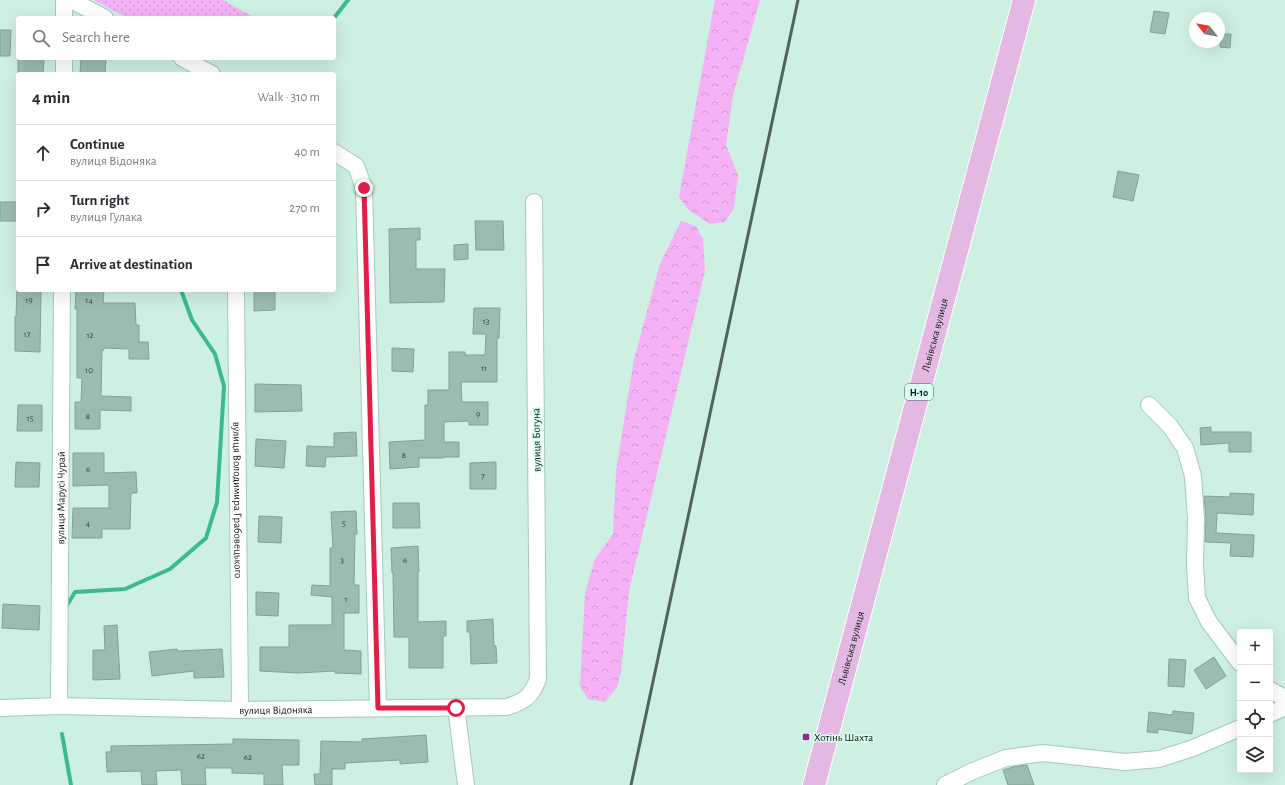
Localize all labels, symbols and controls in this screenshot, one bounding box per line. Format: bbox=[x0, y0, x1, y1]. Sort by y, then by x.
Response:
north arrow bbox=[1189, 12, 1225, 48]
search box bbox=[16, 16, 336, 60]
icon: search bbox=[30, 27, 52, 49]
text: Search here bbox=[62, 30, 130, 45]
text: 4 min bbox=[32, 89, 70, 106]
text: Walk · 310 m bbox=[257, 91, 320, 104]
text: Continue bbox=[70, 137, 125, 152]
icon: ahead bbox=[32, 142, 54, 164]
text: 40 m bbox=[294, 146, 320, 159]
text: вулиця Відоняка bbox=[70, 155, 157, 168]
route end bbox=[355, 179, 373, 197]
text: Turn right bbox=[70, 193, 129, 208]
icon: right bbox=[32, 198, 54, 220]
text: 270 m bbox=[289, 202, 320, 215]
text: вулиця Гулака bbox=[70, 211, 143, 224]
icon: arrive bbox=[32, 254, 54, 276]
text: Arrive at destination bbox=[70, 257, 193, 272]
house number: 19 bbox=[25, 296, 33, 305]
house number: 14 bbox=[85, 296, 93, 305]
street label: Львівська вулиця bbox=[920, 297, 950, 373]
house number: 13 bbox=[483, 317, 490, 326]
house number: 17 bbox=[24, 330, 31, 339]
house number: 12 bbox=[86, 331, 94, 340]
house number: 11 bbox=[481, 364, 487, 373]
house number: 10 bbox=[85, 366, 93, 375]
road number: Н-10 bbox=[905, 384, 933, 400]
street label: вулиця Богуна bbox=[530, 408, 543, 472]
house number: 9 bbox=[476, 410, 480, 419]
house number: 8 bbox=[86, 412, 90, 421]
house number: 15 bbox=[27, 414, 34, 423]
street label: вулиця Володимира Грабовецького bbox=[231, 422, 244, 578]
street label: вулиця Марусі Чурай bbox=[55, 451, 67, 545]
house number: 8 bbox=[402, 451, 406, 460]
house number: 6 bbox=[86, 465, 90, 474]
house number: 7 bbox=[481, 472, 485, 481]
house number: 4 bbox=[86, 519, 91, 528]
house number: 5 bbox=[342, 519, 346, 528]
house number: 3 bbox=[340, 556, 344, 565]
house number: 6 bbox=[403, 556, 407, 565]
house number: 1 bbox=[344, 595, 348, 604]
street label: Львівська вулиця bbox=[836, 610, 866, 686]
map controls bbox=[1237, 629, 1273, 773]
button: + bbox=[1237, 629, 1273, 665]
button: − bbox=[1237, 665, 1273, 701]
route start bbox=[447, 699, 465, 717]
button: locate bbox=[1237, 701, 1273, 737]
street label: вулиця Відоняка bbox=[239, 704, 313, 716]
marker: Хотінь Шахта bbox=[801, 732, 811, 742]
place label: Хотінь Шахта bbox=[814, 732, 873, 743]
button: layers bbox=[1237, 737, 1273, 773]
house number: 62 bbox=[197, 752, 205, 761]
house number: 62 bbox=[244, 753, 252, 762]

